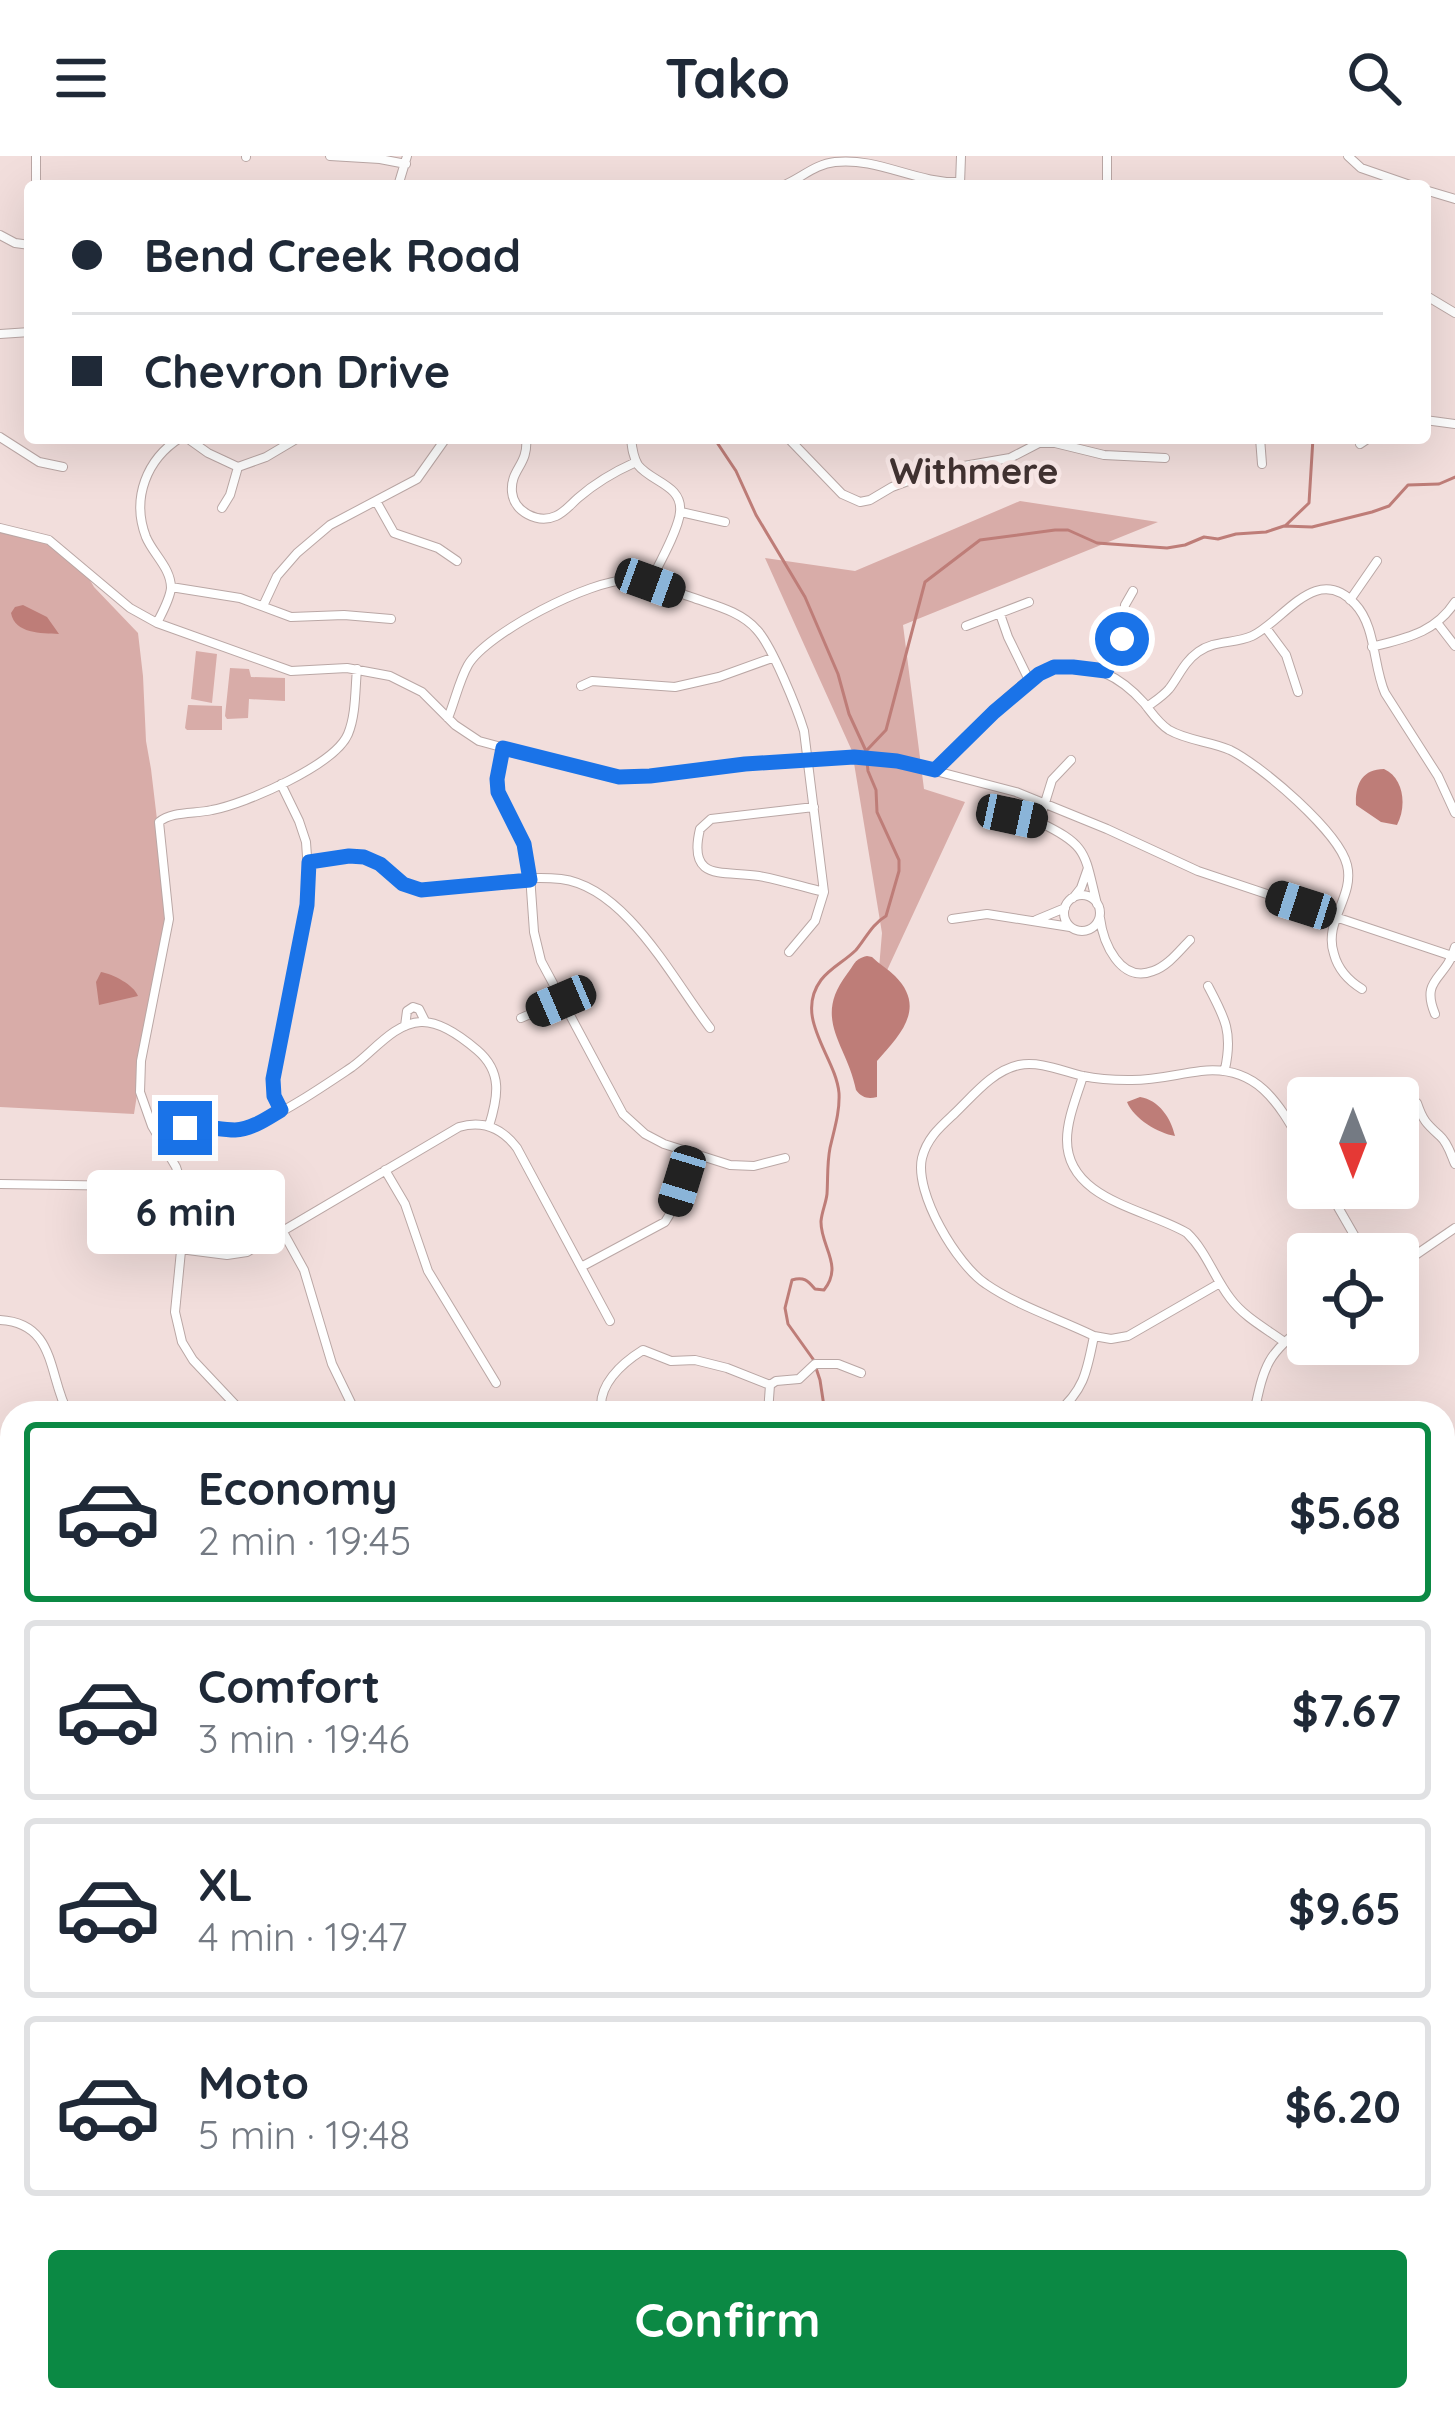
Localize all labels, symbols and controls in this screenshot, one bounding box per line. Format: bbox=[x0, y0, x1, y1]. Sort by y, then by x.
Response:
text: Tako bbox=[665, 44, 790, 112]
icon: menu bbox=[48, 45, 114, 111]
icon: search bbox=[1341, 45, 1407, 111]
text: Bend Creek Road bbox=[144, 227, 521, 283]
text: Chevron Drive bbox=[144, 343, 450, 399]
district label: Withmere bbox=[890, 448, 1058, 493]
car bbox=[610, 554, 690, 612]
route start bbox=[1095, 612, 1149, 666]
car bbox=[973, 791, 1051, 841]
car bbox=[1261, 877, 1341, 933]
car bbox=[521, 970, 601, 1032]
north arrow bbox=[1287, 1077, 1419, 1209]
map controls bbox=[1287, 1077, 1419, 1365]
route end bbox=[158, 1101, 212, 1155]
car bbox=[654, 1141, 710, 1221]
callout: 6 min bbox=[86, 1170, 284, 1254]
text: 6 min bbox=[136, 1187, 236, 1236]
button: locate bbox=[1287, 1233, 1419, 1365]
icon: car bbox=[54, 1458, 162, 1566]
text: Economy bbox=[198, 1460, 398, 1516]
text: $5.68 bbox=[1289, 1484, 1401, 1540]
text: 2 min · 19:45 bbox=[198, 1516, 411, 1565]
icon: car bbox=[54, 1656, 162, 1764]
text: Comfort bbox=[198, 1658, 380, 1714]
text: $7.67 bbox=[1292, 1682, 1401, 1738]
text: 3 min · 19:46 bbox=[198, 1714, 409, 1763]
icon: car bbox=[54, 1854, 162, 1962]
text: XL bbox=[198, 1856, 253, 1912]
text: $9.65 bbox=[1288, 1880, 1401, 1936]
text: 4 min · 19:47 bbox=[198, 1912, 407, 1961]
icon: car bbox=[54, 2052, 162, 2160]
text: Moto bbox=[198, 2054, 309, 2110]
text: $6.20 bbox=[1285, 2078, 1401, 2134]
text: 5 min · 19:48 bbox=[198, 2110, 410, 2159]
button: Confirm bbox=[48, 2250, 1407, 2388]

